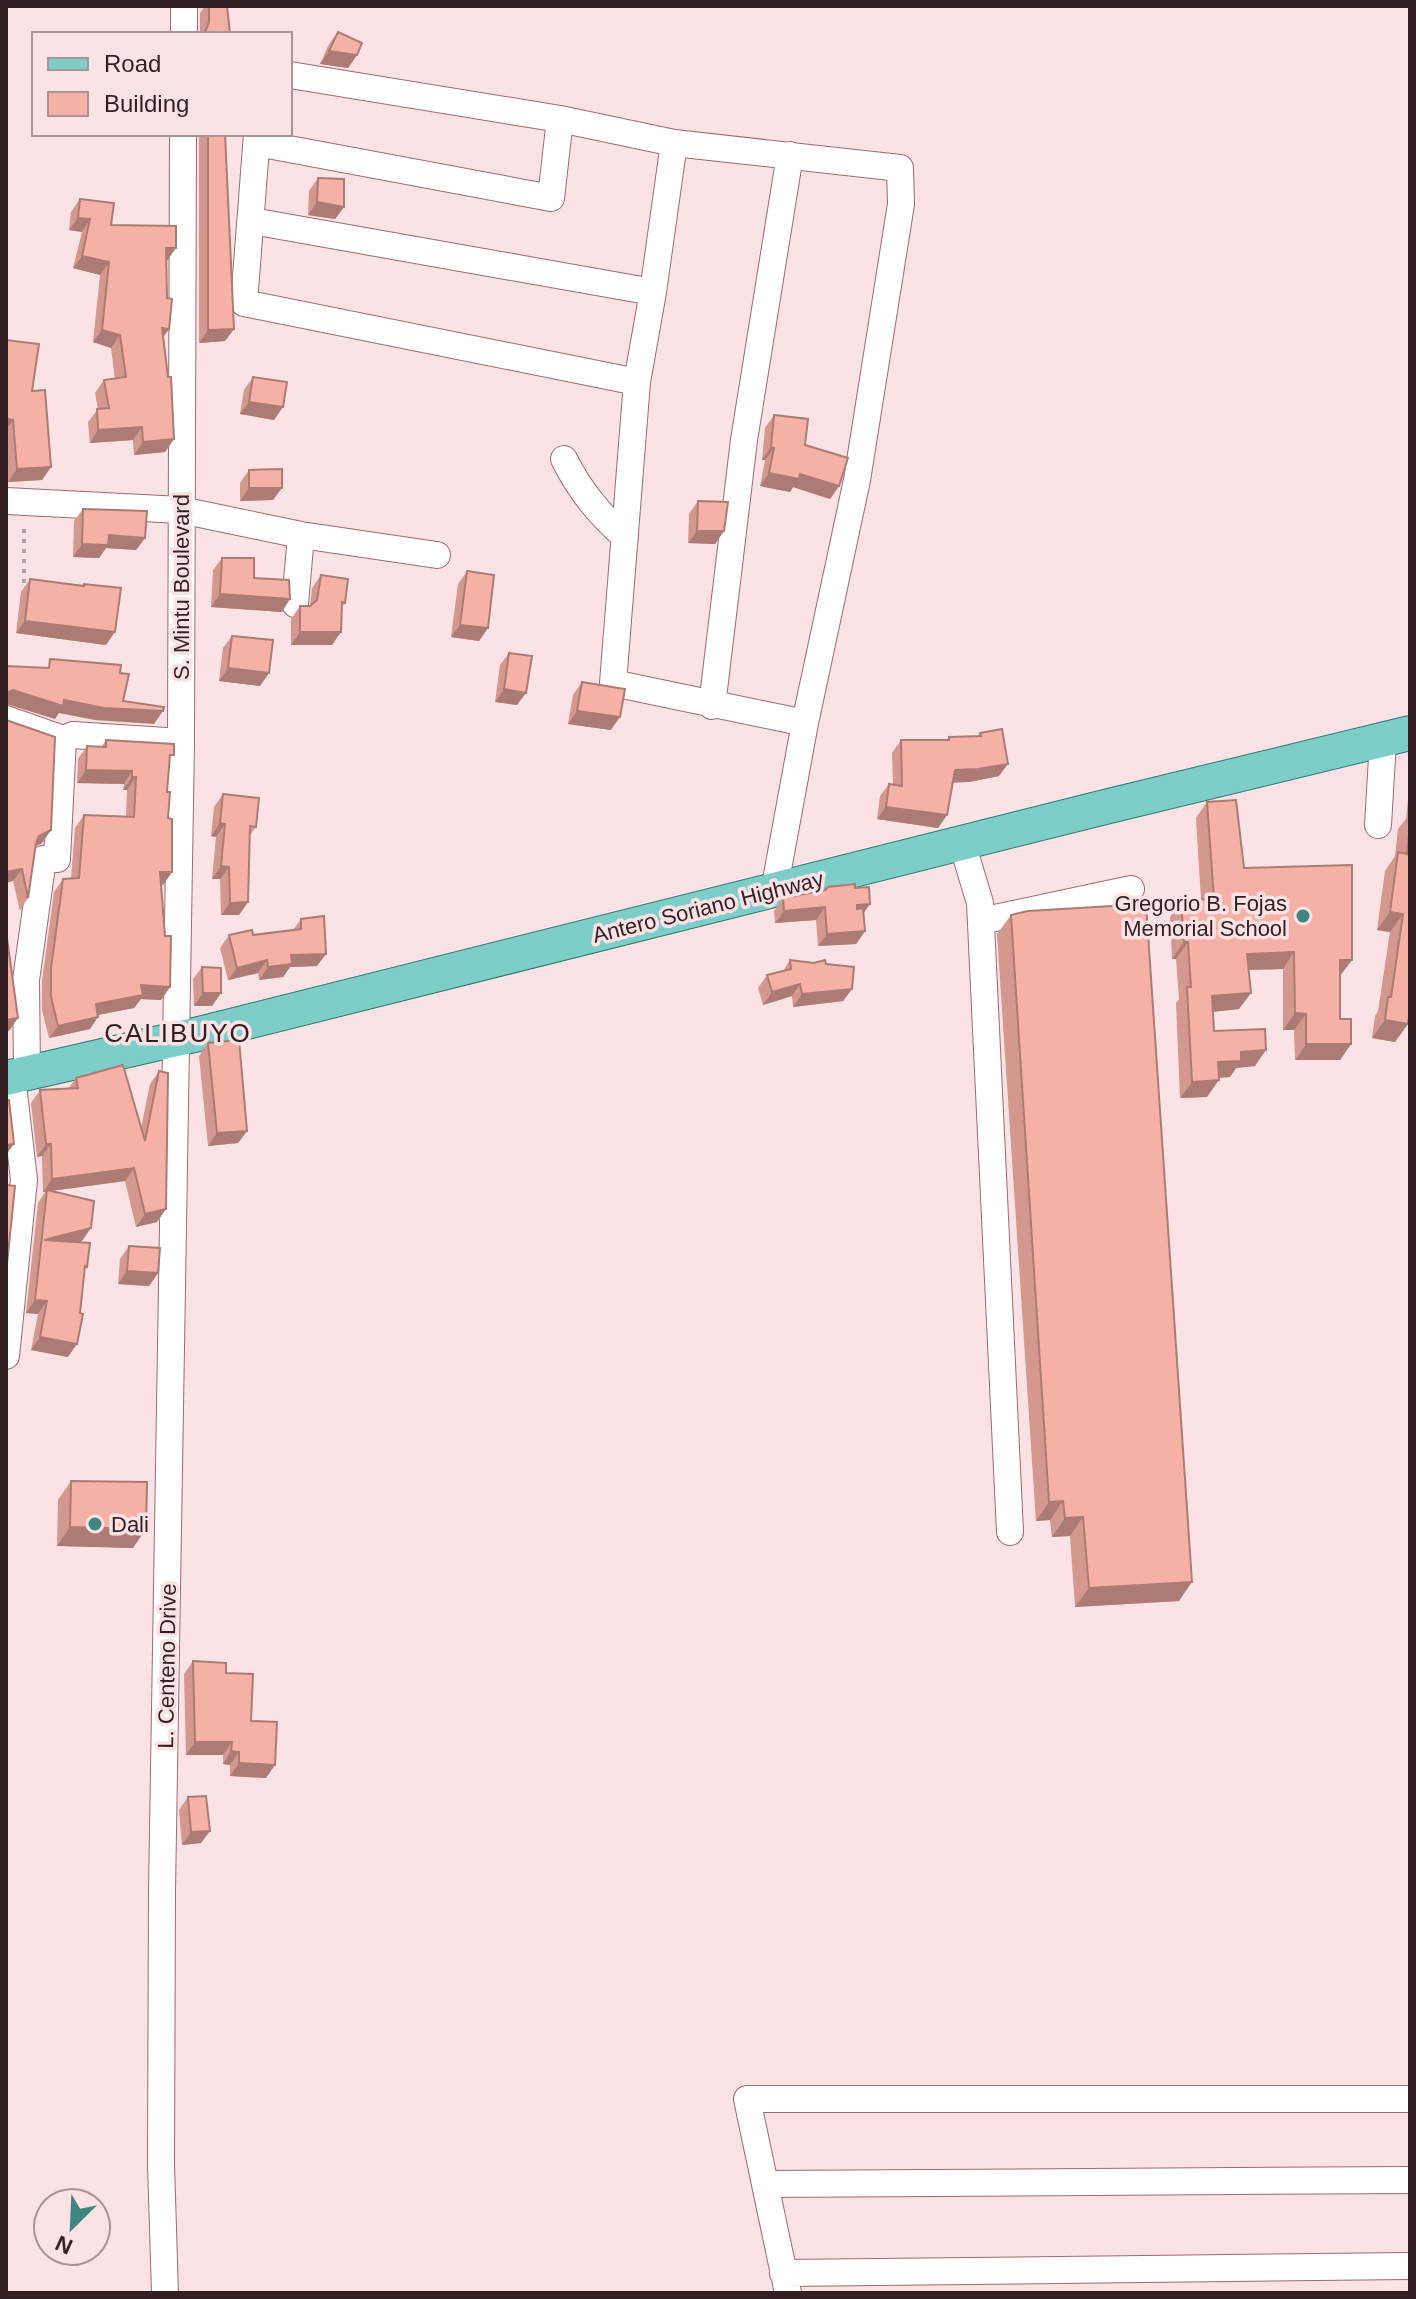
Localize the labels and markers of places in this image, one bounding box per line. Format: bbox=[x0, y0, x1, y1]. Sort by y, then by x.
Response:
place label: Gregorio B. Fojas Memorial School bbox=[1115, 891, 1287, 941]
marker: Gregorio B. Fojas Memorial School bbox=[1294, 907, 1312, 925]
place label: Dali bbox=[111, 1512, 149, 1537]
marker: Dali bbox=[86, 1515, 104, 1533]

